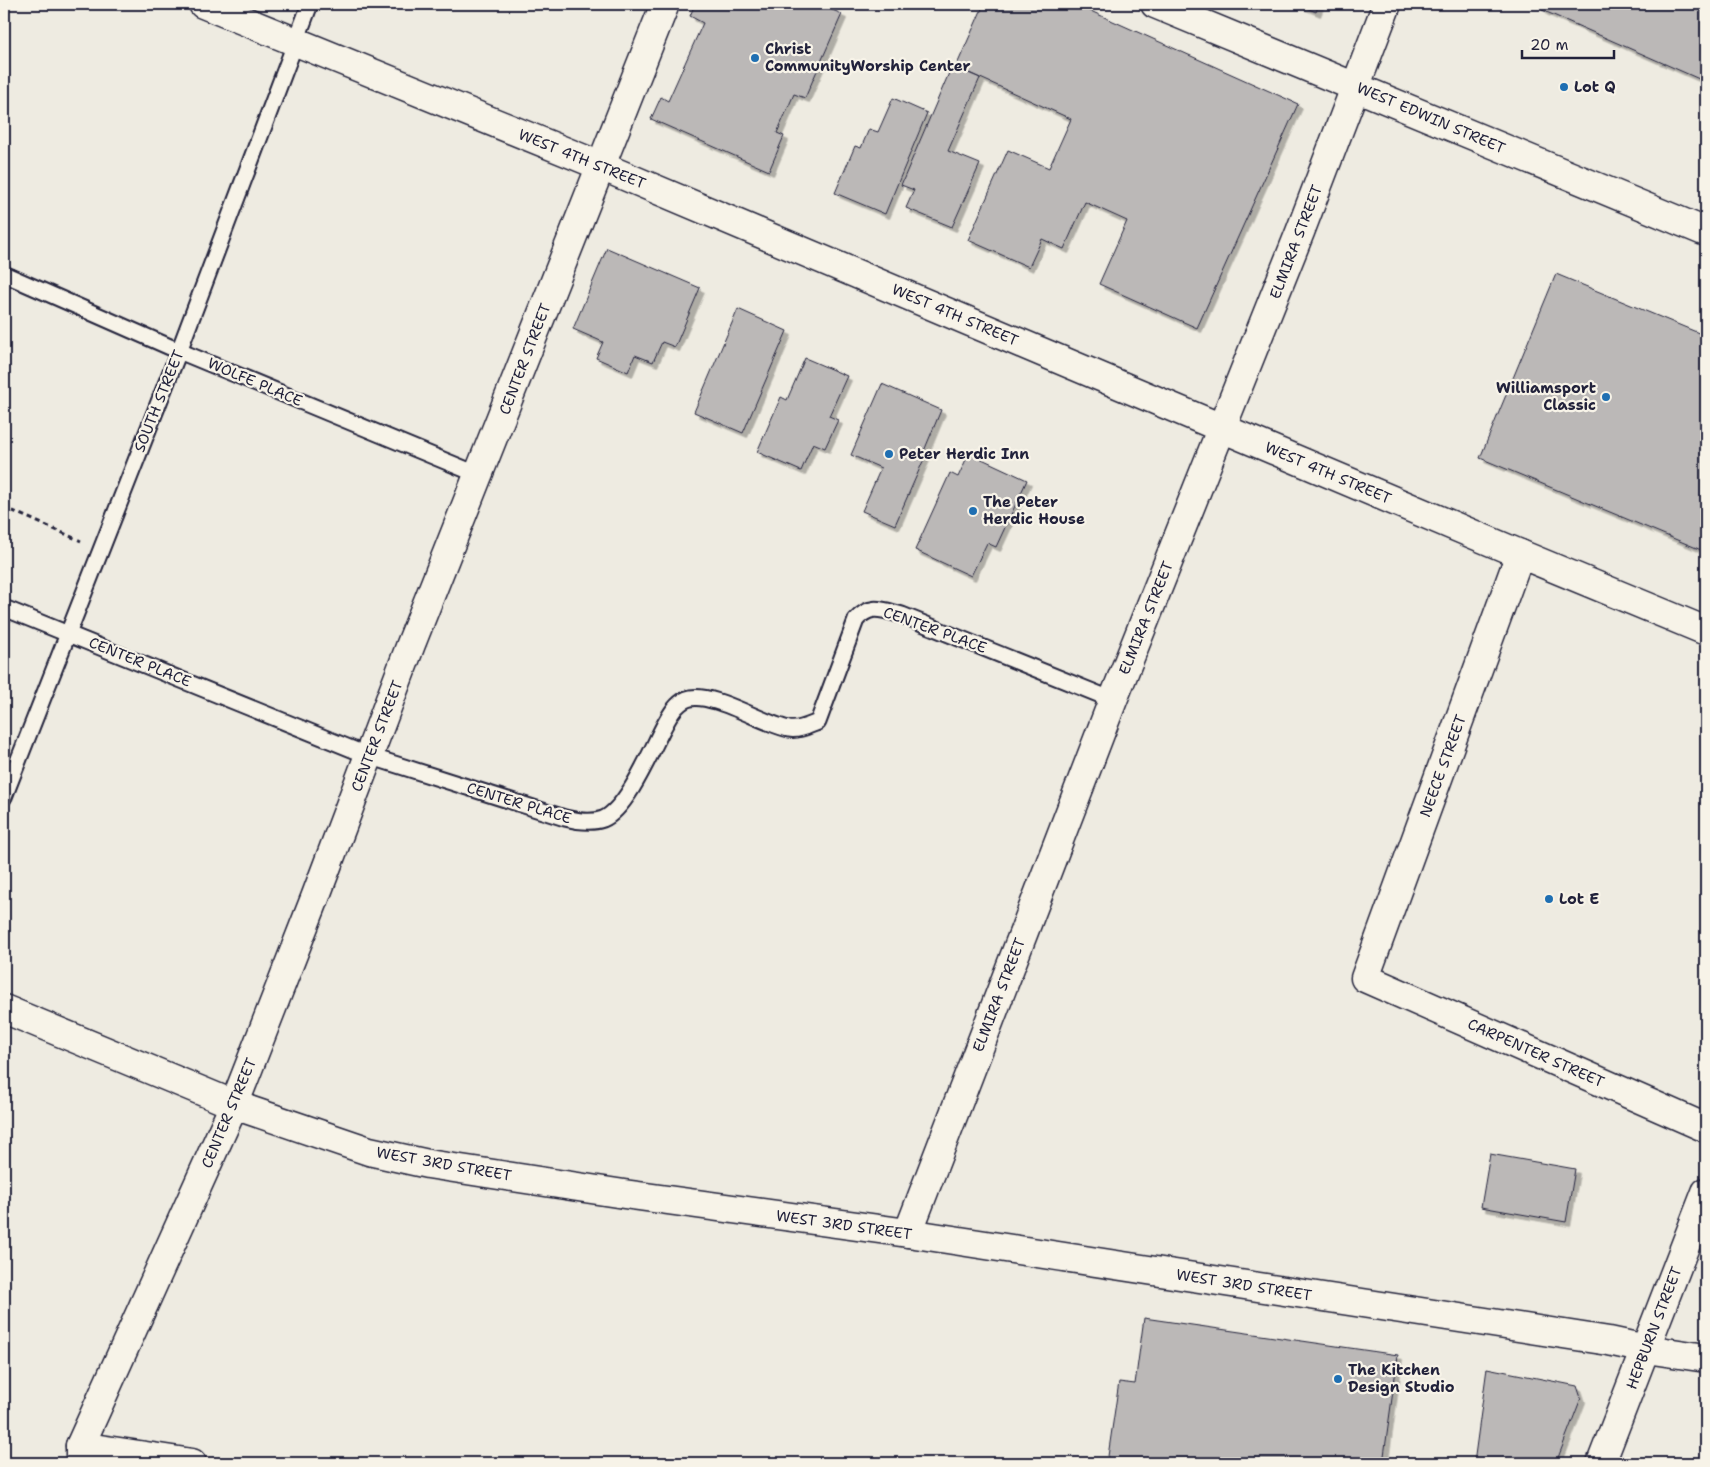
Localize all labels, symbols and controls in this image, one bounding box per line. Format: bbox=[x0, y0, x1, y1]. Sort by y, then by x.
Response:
scale bar bbox=[1522, 28, 1615, 60]
text: 20 m bbox=[1530, 35, 1569, 55]
place label: Christ CommunityWorship Center bbox=[765, 39, 971, 76]
marker: Christ CommunityWorship Center bbox=[749, 52, 761, 64]
place label: Lot Q bbox=[1574, 77, 1616, 97]
street label: WEST EDWIN STREET bbox=[1354, 78, 1508, 158]
marker: Lot Q bbox=[1558, 81, 1570, 93]
street label: WEST 4TH STREET bbox=[515, 124, 649, 194]
street label: ELMIRA STREET bbox=[1265, 182, 1327, 302]
street label: WEST 4TH STREET bbox=[889, 279, 1021, 351]
street label: CENTER STREET bbox=[495, 300, 555, 418]
street label: SOUTH STREET bbox=[129, 347, 189, 455]
street label: WOLFE PLACE bbox=[205, 353, 305, 411]
place label: Williamsport Classic bbox=[1496, 378, 1596, 415]
marker: Williamsport Classic bbox=[1600, 391, 1612, 403]
street label: WEST 4TH STREET bbox=[1262, 437, 1394, 509]
place label: Peter Herdic Inn bbox=[899, 444, 1029, 464]
marker: Peter Herdic Inn bbox=[883, 448, 895, 460]
place label: The Peter Herdic House bbox=[983, 492, 1085, 529]
marker: The Peter Herdic House bbox=[967, 505, 979, 517]
street label: ELMIRA STREET bbox=[1114, 558, 1178, 678]
street label: CENTER PLACE bbox=[881, 602, 989, 658]
street label: CENTER PLACE bbox=[86, 632, 194, 692]
street label: CENTER STREET bbox=[347, 677, 407, 795]
street label: NEECE STREET bbox=[1415, 712, 1471, 820]
street label: CENTER PLACE bbox=[464, 778, 574, 828]
place label: Lot E bbox=[1559, 889, 1599, 909]
marker: Lot E bbox=[1543, 893, 1555, 905]
street label: ELMIRA STREET bbox=[968, 935, 1030, 1055]
street label: CARPENTER STREET bbox=[1464, 1014, 1608, 1092]
street label: CENTER STREET bbox=[197, 1055, 261, 1171]
street label: WEST 3RD STREET bbox=[375, 1142, 513, 1186]
street label: WEST 3RD STREET bbox=[775, 1206, 913, 1244]
street label: WEST 3RD STREET bbox=[1175, 1264, 1313, 1306]
street label: HEPBURN STREET bbox=[1621, 1264, 1687, 1392]
place label: The Kitchen Design Studio bbox=[1348, 1360, 1455, 1397]
marker: The Kitchen Design Studio bbox=[1332, 1373, 1344, 1385]

